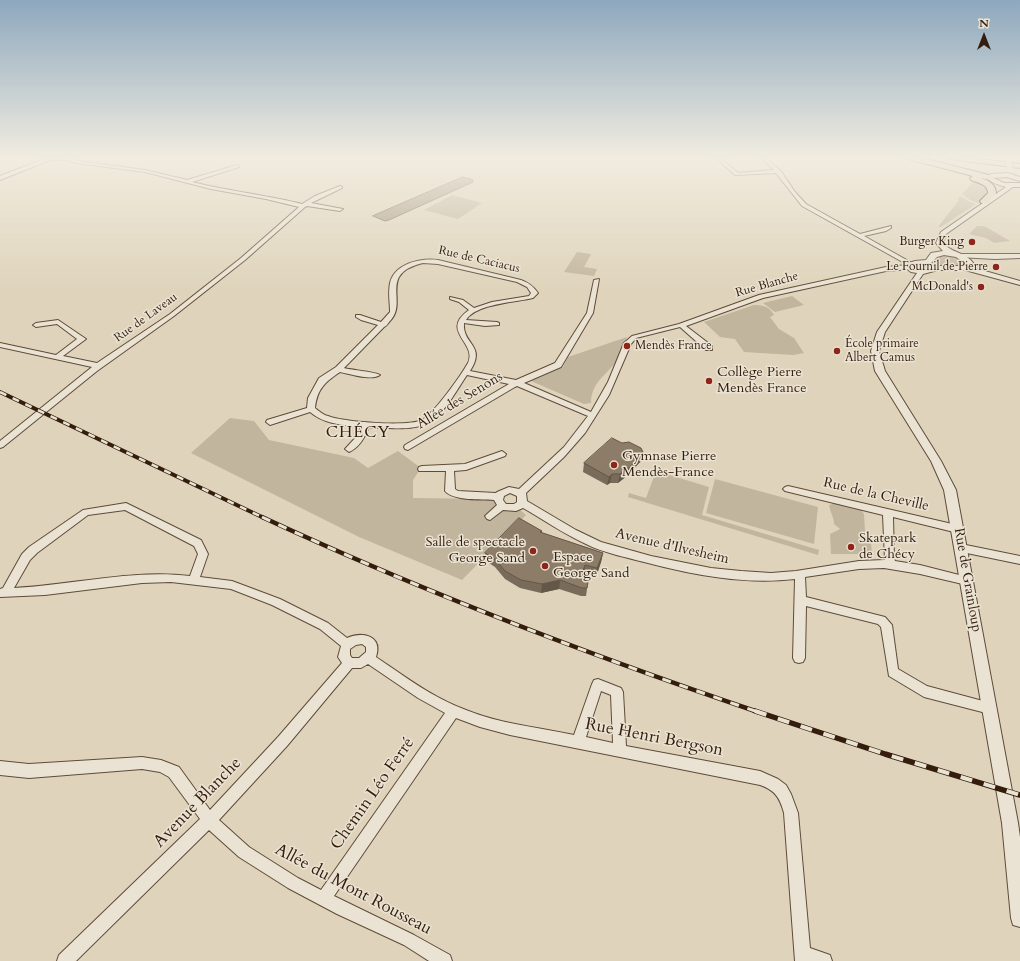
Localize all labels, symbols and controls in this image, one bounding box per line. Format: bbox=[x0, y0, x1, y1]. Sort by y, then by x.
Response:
north arrow bbox=[964, 16, 1004, 56]
text: N bbox=[979, 16, 989, 31]
place label: Burger King bbox=[899, 235, 964, 249]
marker: Burger King bbox=[967, 237, 977, 247]
street label: Rue de Caciacus bbox=[437, 244, 521, 276]
place label: Le Fournil de Pierre bbox=[886, 260, 988, 274]
marker: Le Fournil de Pierre bbox=[991, 262, 1001, 272]
street label: Rue Blanche bbox=[734, 269, 800, 301]
place label: McDonald's bbox=[912, 280, 973, 294]
marker: McDonald's bbox=[976, 282, 986, 292]
street label: Rue de Laveau bbox=[112, 290, 180, 346]
place label: École primaire Albert Camus bbox=[845, 337, 919, 365]
place label: Mendès France bbox=[635, 339, 712, 353]
marker: Mendès France bbox=[622, 341, 632, 351]
marker: École primaire Albert Camus bbox=[832, 346, 842, 356]
place label: Collège Pierre Mendès France bbox=[717, 365, 807, 398]
street label: Allée des Senons bbox=[414, 369, 506, 433]
marker: Collège Pierre Mendès France bbox=[704, 376, 714, 386]
district label: CHÉCY bbox=[326, 423, 390, 443]
place label: Gymnase Pierre Mendès-France bbox=[622, 449, 716, 482]
marker: Gymnase Pierre Mendès-France bbox=[609, 460, 619, 470]
street label: Rue de la Cheville bbox=[822, 475, 930, 515]
street label: Avenue d'Ilvesheim bbox=[614, 526, 730, 568]
street label: Rue de Grainloup bbox=[950, 527, 984, 633]
place label: Skatepark de Chécy bbox=[859, 531, 916, 564]
place label: Salle de spectacle George Sand bbox=[425, 535, 525, 568]
marker: Skatepark de Chécy bbox=[846, 542, 856, 552]
marker: Salle de spectacle George Sand bbox=[528, 546, 538, 556]
place label: Espace George Sand bbox=[553, 550, 630, 582]
marker: Espace George Sand bbox=[540, 561, 550, 571]
street label: Rue Henri Bergson bbox=[583, 715, 725, 761]
street label: Chemin Léo Ferré bbox=[327, 734, 419, 854]
street label: Avenue Blanche bbox=[150, 754, 246, 852]
street label: Allée du Mont Rousseau bbox=[271, 840, 435, 940]

